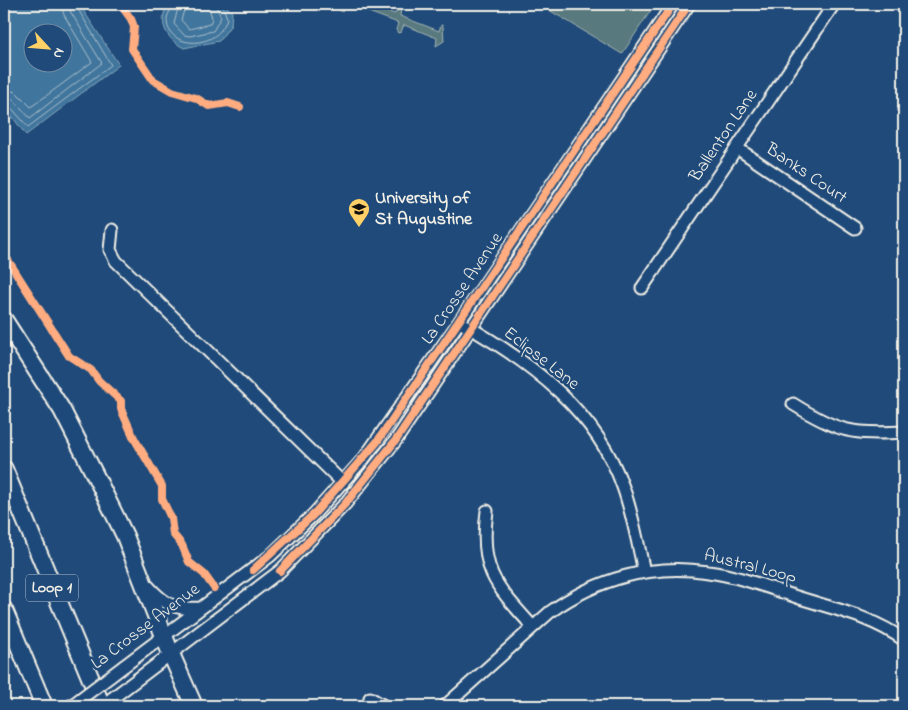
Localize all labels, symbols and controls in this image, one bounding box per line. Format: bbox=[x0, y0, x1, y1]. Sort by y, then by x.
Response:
north arrow bbox=[22, 22, 72, 72]
text: N bbox=[47, 44, 70, 62]
street label: Ballenton Lane bbox=[683, 84, 765, 188]
street label: Banks Court bbox=[759, 137, 852, 211]
place label: University of St Augustine bbox=[375, 186, 473, 234]
school or university icon: University of St Augustine bbox=[347, 197, 371, 228]
street label: La Crosse Avenue bbox=[416, 227, 511, 350]
street label: Eclipse Lane bbox=[498, 321, 585, 398]
street label: Austral Loop bbox=[701, 543, 799, 591]
road number: Loop 1 bbox=[26, 574, 78, 602]
street label: La Crosse Avenue bbox=[86, 577, 207, 677]

